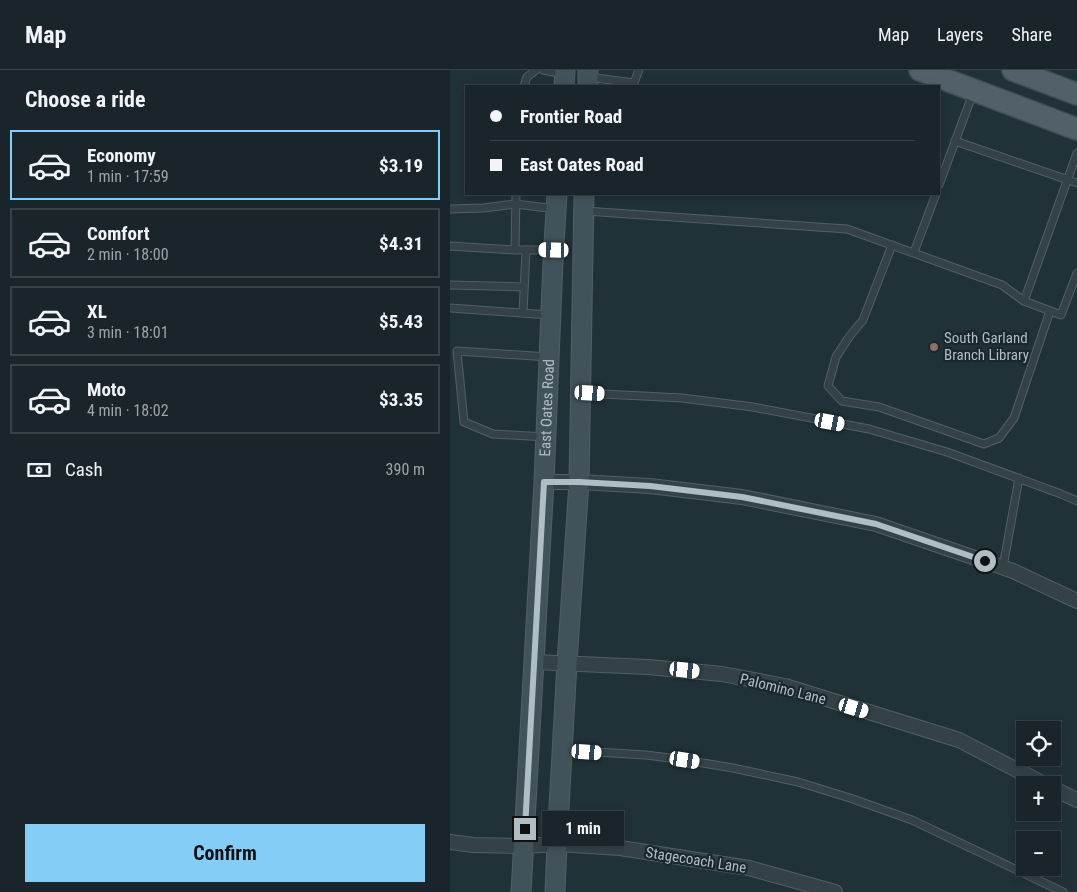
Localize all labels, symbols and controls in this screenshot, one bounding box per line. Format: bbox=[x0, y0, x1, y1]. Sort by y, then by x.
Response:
text: Map bbox=[25, 21, 66, 49]
text: Map bbox=[878, 24, 909, 45]
text: Layers bbox=[937, 24, 984, 45]
text: Share bbox=[1012, 24, 1052, 45]
text: Choose a ride bbox=[25, 87, 146, 112]
text: Frontier Road bbox=[520, 105, 622, 128]
icon: car bbox=[27, 143, 72, 188]
text: Economy bbox=[87, 144, 156, 167]
text: East Oates Road bbox=[520, 153, 644, 176]
text: $3.19 bbox=[379, 154, 423, 177]
text: 1 min · 17:59 bbox=[87, 167, 169, 186]
icon: car bbox=[27, 221, 72, 266]
text: Comfort bbox=[87, 222, 150, 245]
text: $4.31 bbox=[379, 232, 423, 255]
car bbox=[538, 242, 569, 258]
text: 2 min · 18:00 bbox=[87, 245, 169, 264]
icon: car bbox=[27, 299, 72, 344]
text: XL bbox=[87, 300, 107, 323]
text: $5.43 bbox=[379, 310, 423, 333]
text: 3 min · 18:01 bbox=[87, 323, 169, 342]
place label: South Garland Branch Library bbox=[944, 329, 1029, 364]
marker: South Garland Branch Library bbox=[928, 341, 940, 353]
street label: East Oates Road bbox=[536, 359, 558, 457]
icon: car bbox=[27, 377, 72, 422]
text: Moto bbox=[87, 378, 126, 401]
car bbox=[574, 385, 605, 401]
text: $3.35 bbox=[379, 388, 423, 411]
text: 4 min · 18:02 bbox=[87, 401, 169, 420]
car bbox=[813, 412, 846, 432]
icon: cash bbox=[25, 456, 53, 484]
text: Cash bbox=[65, 458, 103, 481]
text: 390 m bbox=[386, 460, 425, 479]
route start bbox=[974, 550, 996, 572]
car bbox=[669, 661, 700, 679]
street label: Palomino Lane bbox=[738, 670, 828, 708]
car bbox=[837, 696, 870, 720]
map controls bbox=[1016, 721, 1061, 876]
button: locate bbox=[1016, 721, 1061, 766]
car bbox=[571, 743, 602, 761]
car bbox=[669, 750, 700, 770]
button: + bbox=[1016, 776, 1061, 821]
callout: 1 min bbox=[542, 812, 625, 846]
route end bbox=[514, 818, 536, 840]
text: 1 min bbox=[565, 819, 601, 838]
button: Confirm bbox=[25, 824, 425, 882]
button: − bbox=[1016, 831, 1061, 876]
street label: Stagecoach Lane bbox=[644, 843, 748, 877]

